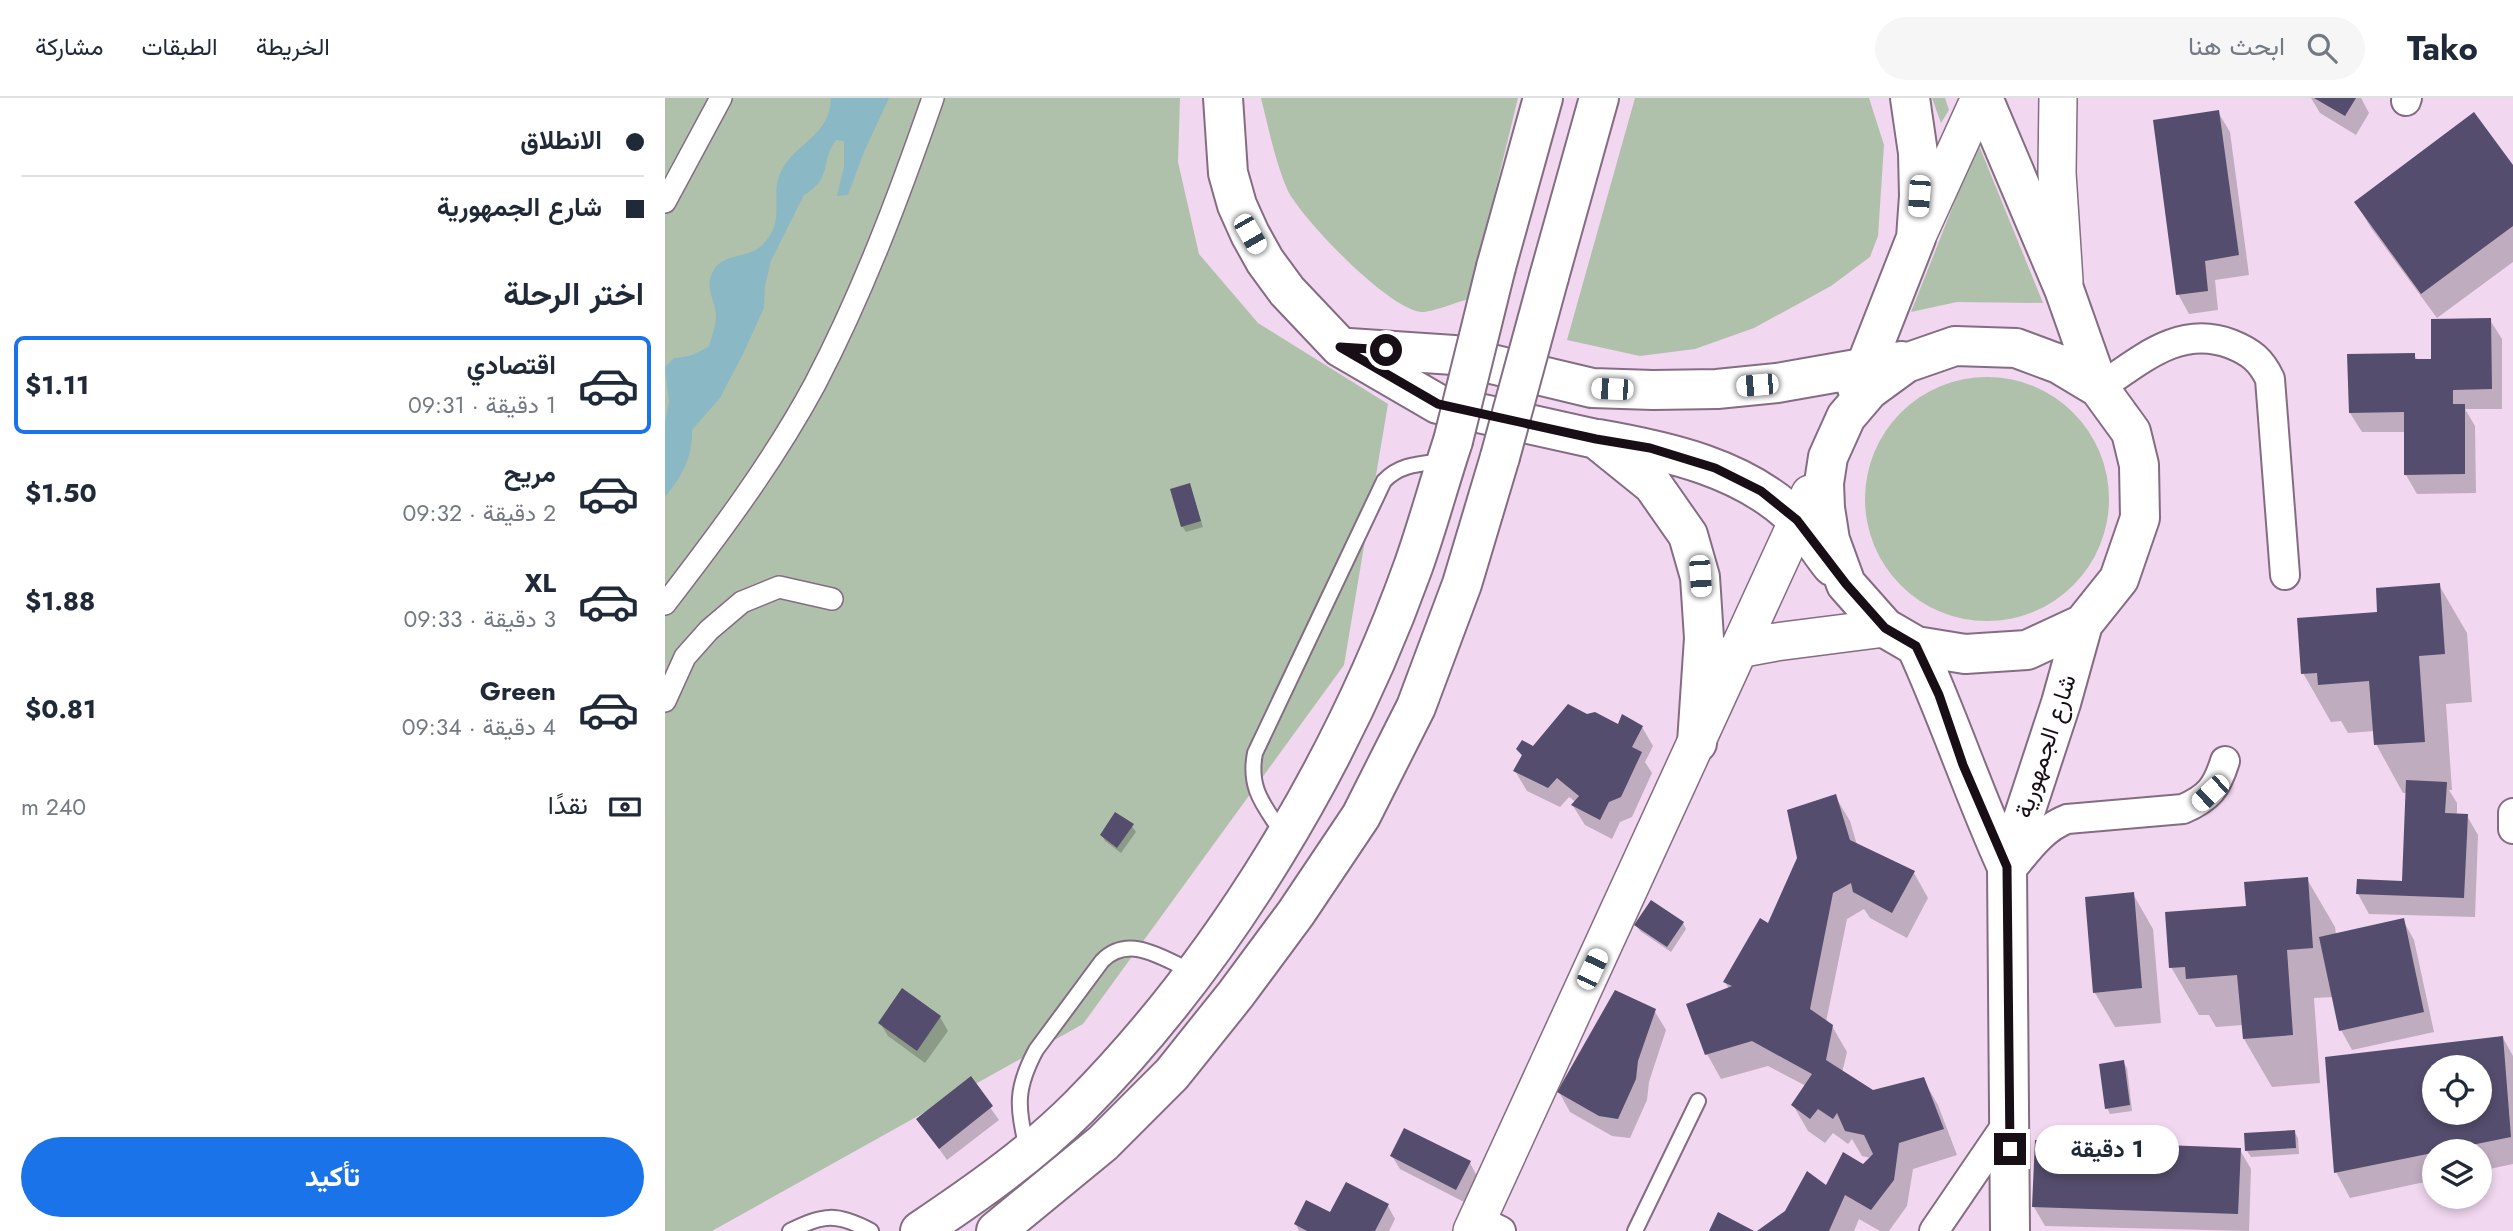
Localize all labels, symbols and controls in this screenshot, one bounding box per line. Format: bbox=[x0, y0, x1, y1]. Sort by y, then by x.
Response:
search box bbox=[1875, 17, 2365, 80]
text: Tako bbox=[2407, 25, 2478, 72]
text: ابحث هنا bbox=[2188, 27, 2285, 65]
text: مشاركة bbox=[35, 29, 103, 64]
text: الطبقات bbox=[141, 29, 218, 64]
text: الخريطة bbox=[256, 29, 330, 64]
icon: search bbox=[2303, 29, 2341, 67]
text: الانطلاق bbox=[520, 121, 602, 159]
car bbox=[1908, 174, 1931, 218]
text: شارع الجمهورية bbox=[437, 188, 602, 226]
car bbox=[1231, 211, 1270, 257]
text: اختر الرحلة bbox=[503, 271, 644, 317]
route start bbox=[1370, 334, 1402, 366]
text: اقتصادي bbox=[467, 346, 556, 384]
icon: car bbox=[577, 354, 640, 417]
text: $1.11 bbox=[25, 366, 89, 404]
car bbox=[1736, 373, 1779, 397]
car bbox=[1591, 378, 1634, 400]
text: 1 دقيقة · 09:31 bbox=[408, 388, 556, 422]
text: مريح bbox=[504, 454, 556, 492]
icon: car bbox=[577, 462, 640, 525]
text: $1.50 bbox=[25, 474, 97, 512]
text: 2 دقيقة · 09:32 bbox=[402, 496, 556, 530]
car bbox=[1689, 554, 1712, 598]
text: XL bbox=[524, 564, 556, 602]
icon: car bbox=[577, 570, 640, 633]
text: $1.88 bbox=[25, 582, 95, 620]
text: 3 دقيقة · 09:33 bbox=[404, 602, 556, 636]
street label: شارع الجمهورية bbox=[2005, 670, 2085, 822]
text: Green bbox=[480, 672, 556, 710]
icon: car bbox=[577, 678, 640, 741]
text: $0.81 bbox=[25, 690, 96, 728]
text: 4 دقيقة · 09:34 bbox=[402, 710, 556, 744]
car bbox=[2188, 771, 2233, 815]
text: نقدًا bbox=[548, 786, 588, 824]
icon: cash bbox=[606, 788, 644, 826]
text: 240 m bbox=[21, 790, 86, 824]
car bbox=[1574, 946, 1611, 992]
map controls bbox=[2422, 1055, 2492, 1209]
button: locate bbox=[2422, 1055, 2492, 1125]
callout: 1 دقيقة bbox=[2035, 1124, 2178, 1174]
text: 1 دقيقة bbox=[2071, 1132, 2143, 1166]
route end bbox=[1994, 1133, 2026, 1165]
button: تأكيد bbox=[21, 1137, 644, 1217]
button: layers bbox=[2422, 1139, 2492, 1209]

